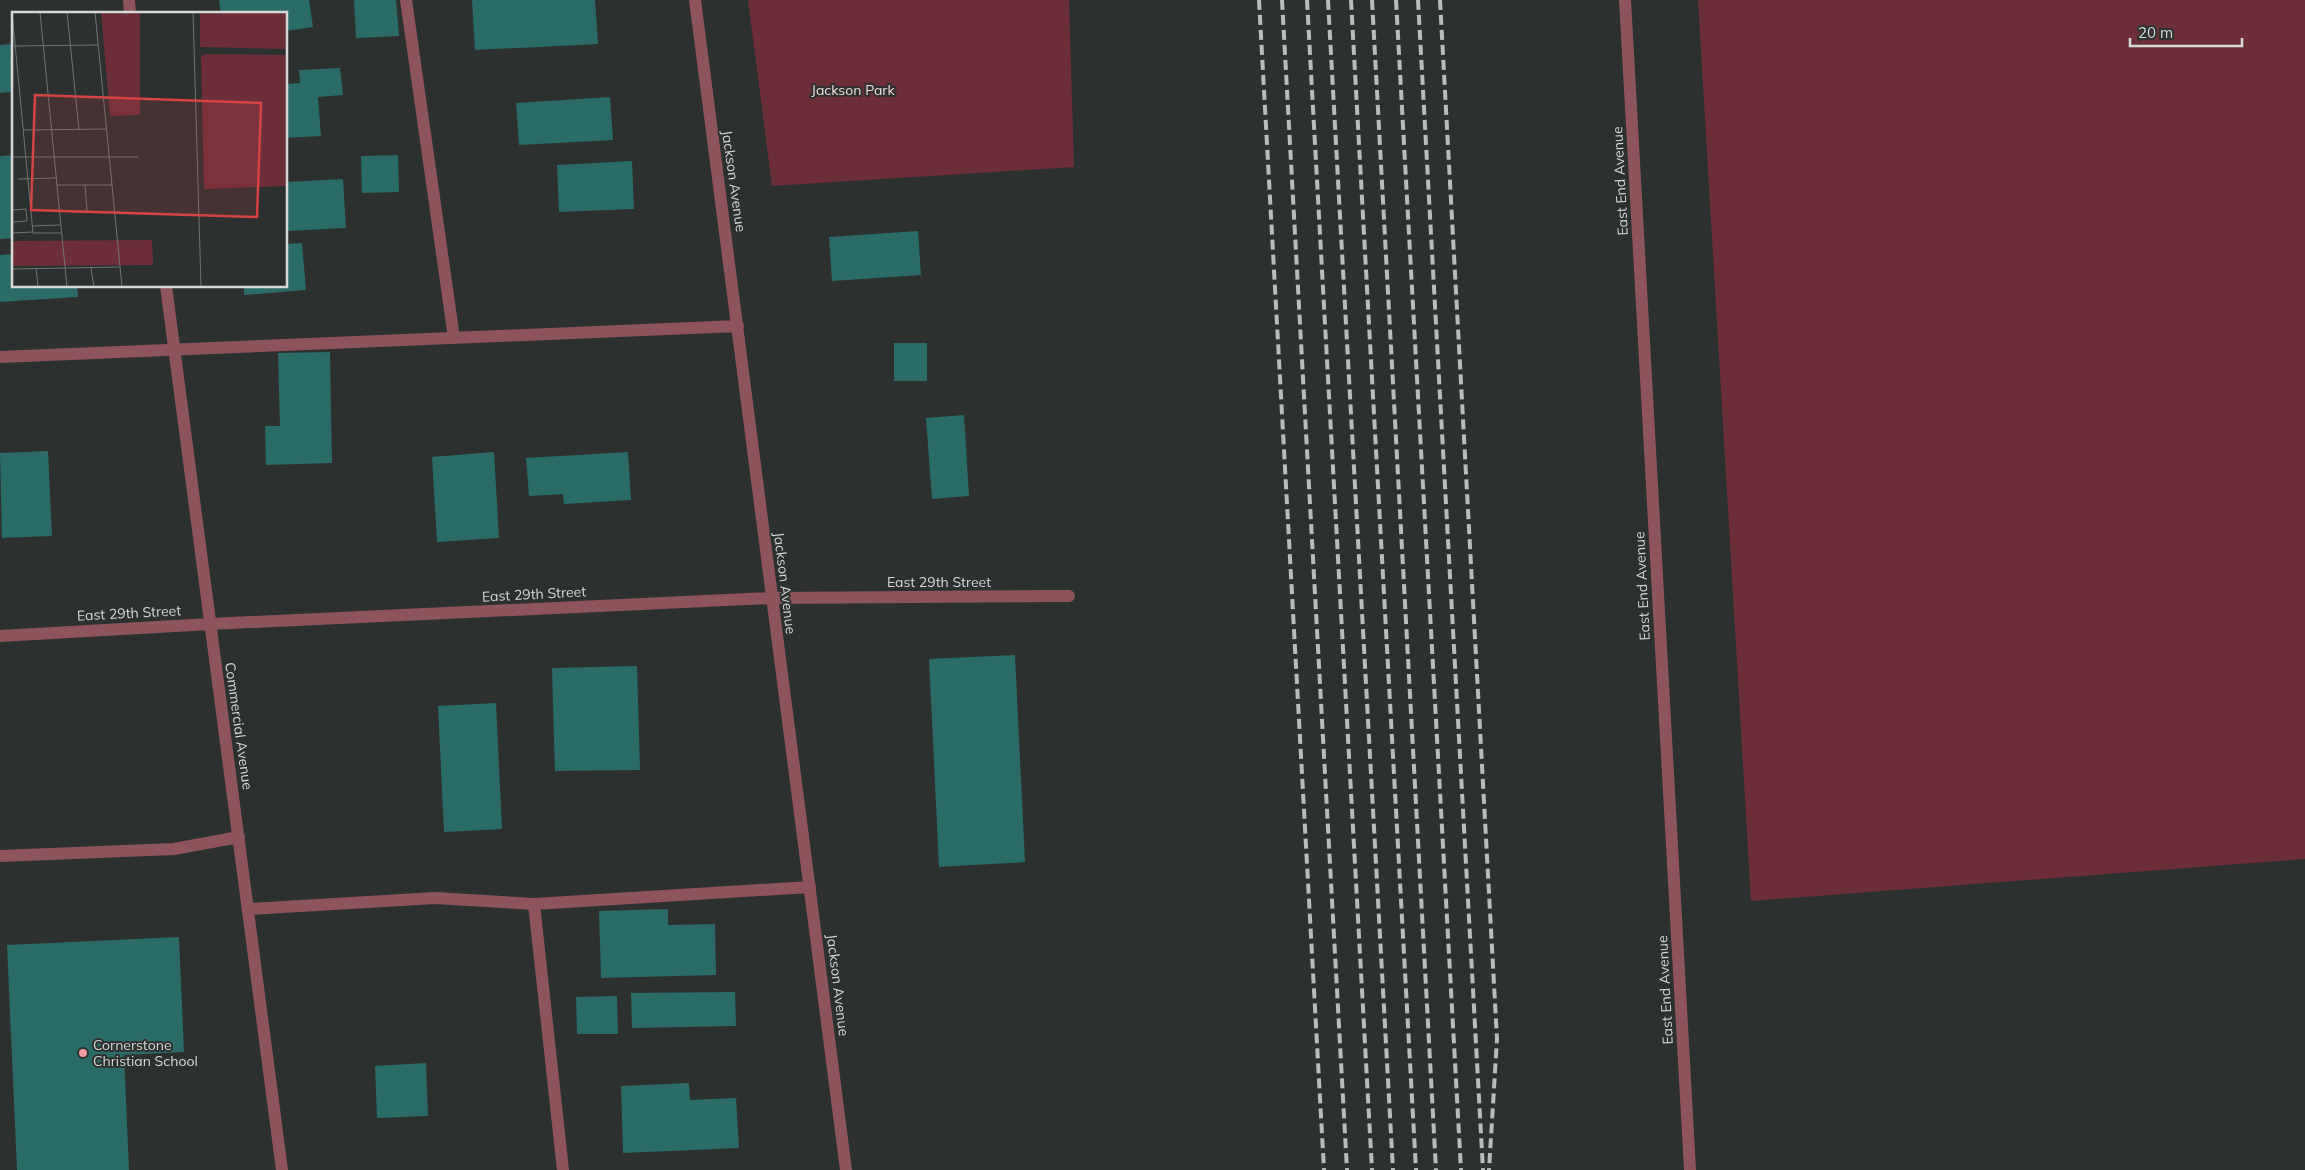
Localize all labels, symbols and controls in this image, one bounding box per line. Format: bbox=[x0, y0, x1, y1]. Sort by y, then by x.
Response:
inset map bbox=[12, 12, 288, 288]
scale bar bbox=[2130, 15, 2242, 47]
text: 20 m bbox=[2138, 23, 2173, 42]
park label: Jackson Park bbox=[811, 81, 895, 99]
street label: East End Avenue bbox=[1608, 126, 1632, 236]
street label: Jackson Avenue bbox=[718, 129, 750, 233]
street label: Jackson Avenue bbox=[770, 531, 800, 635]
street label: East End Avenue bbox=[1630, 531, 1654, 641]
street label: East 29th Street bbox=[887, 573, 991, 591]
street label: East 29th Street bbox=[481, 582, 587, 606]
street label: East 29th Street bbox=[76, 601, 182, 625]
street label: Commercial Avenue bbox=[221, 661, 257, 791]
street label: Jackson Avenue bbox=[823, 933, 853, 1037]
street label: East End Avenue bbox=[1653, 935, 1677, 1045]
place label: Cornerstone Christian School bbox=[93, 1036, 198, 1070]
marker: Cornerstone Christian School bbox=[77, 1047, 89, 1059]

